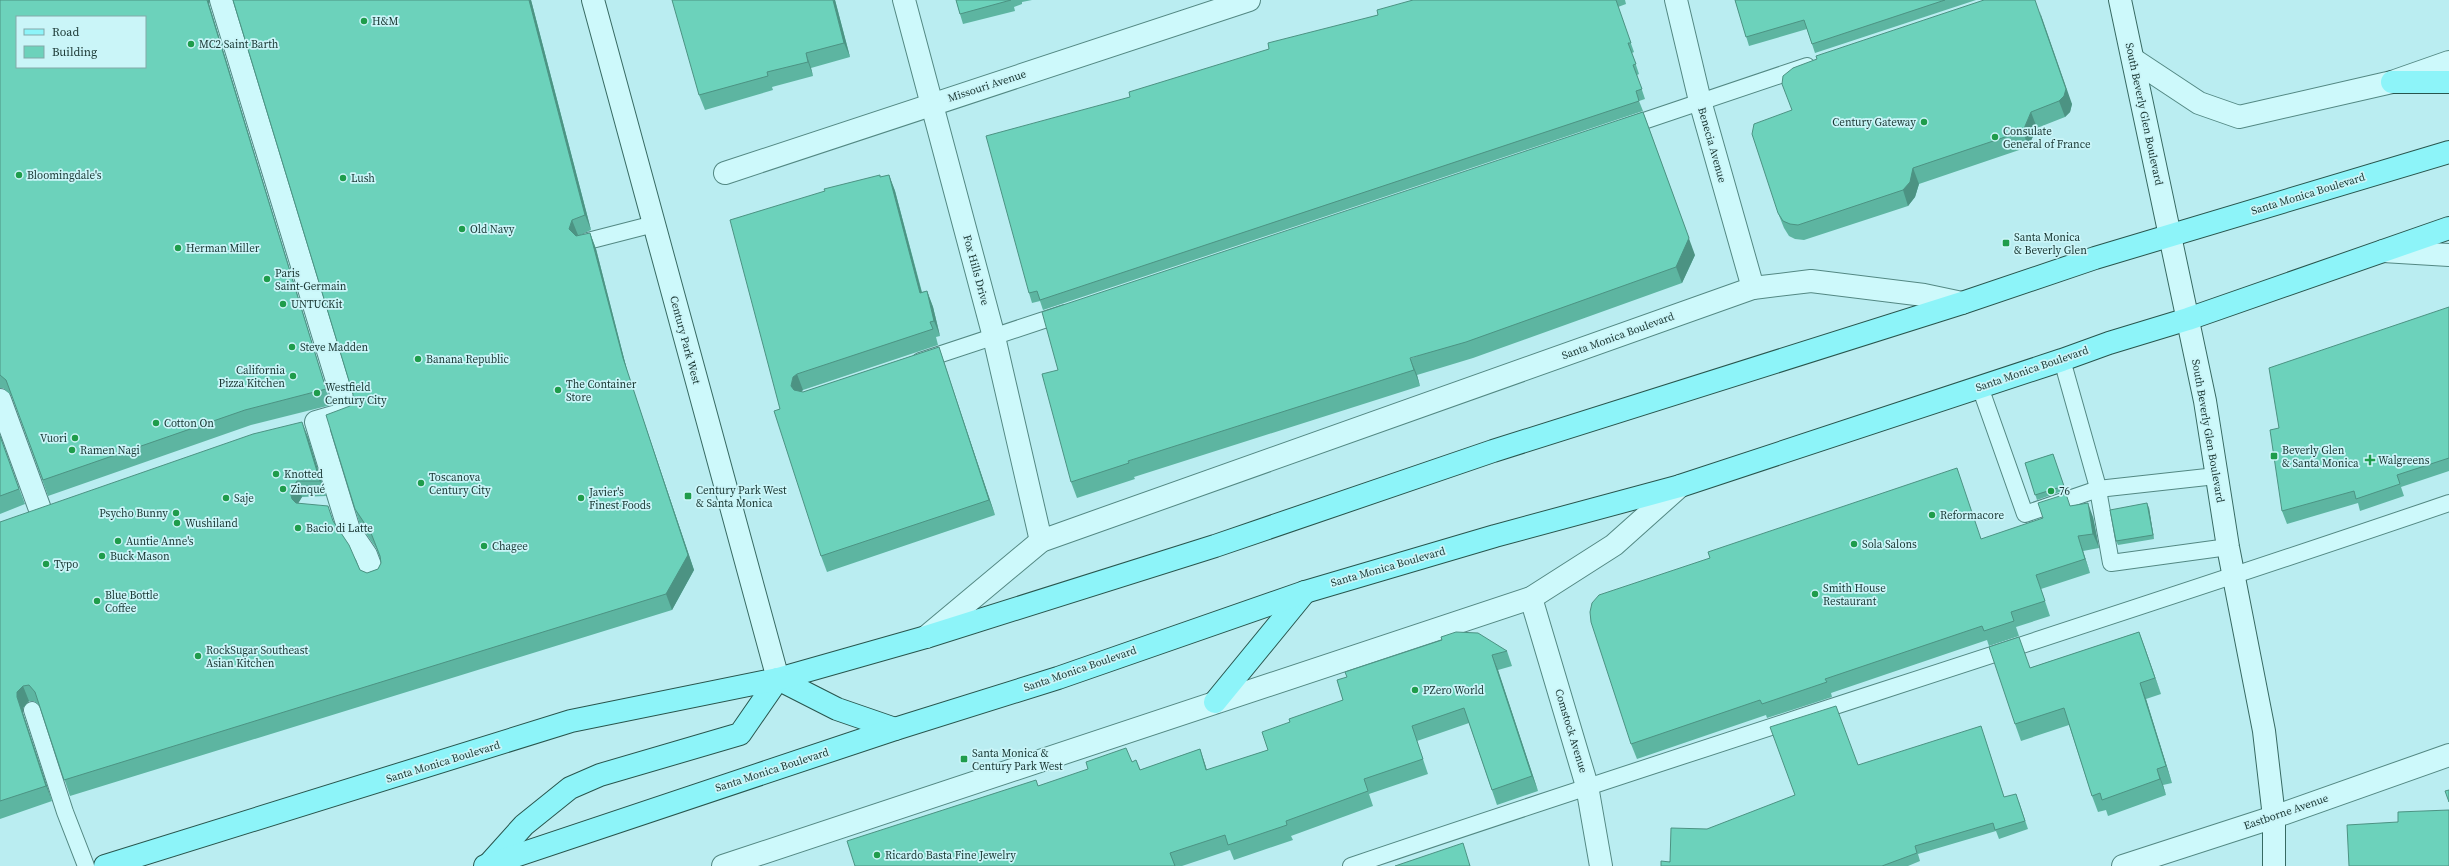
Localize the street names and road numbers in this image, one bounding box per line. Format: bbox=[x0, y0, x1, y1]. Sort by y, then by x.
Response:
street label: South Beverly Glen Boulevard bbox=[2122, 41, 2167, 187]
street label: Missouri Avenue bbox=[946, 66, 1029, 106]
street label: Benecia Avenue bbox=[1694, 106, 1730, 185]
street label: Santa Monica Boulevard bbox=[2249, 169, 2368, 218]
street label: Fox Hills Drive bbox=[959, 233, 993, 307]
street label: Century Park West bbox=[666, 294, 704, 386]
street label: Santa Monica Boulevard bbox=[1560, 308, 1677, 363]
street label: Santa Monica Boulevard bbox=[1974, 342, 2091, 395]
street label: South Beverly Glen Boulevard bbox=[2188, 358, 2228, 505]
street label: Santa Monica Boulevard bbox=[1329, 543, 1448, 591]
street label: Santa Monica Boulevard bbox=[1022, 642, 1139, 695]
street label: Comstock Avenue bbox=[1551, 687, 1591, 775]
street label: Santa Monica Boulevard bbox=[384, 737, 503, 786]
street label: Santa Monica Boulevard bbox=[713, 744, 831, 795]
street label: Eastborne Avenue bbox=[2242, 790, 2331, 834]

